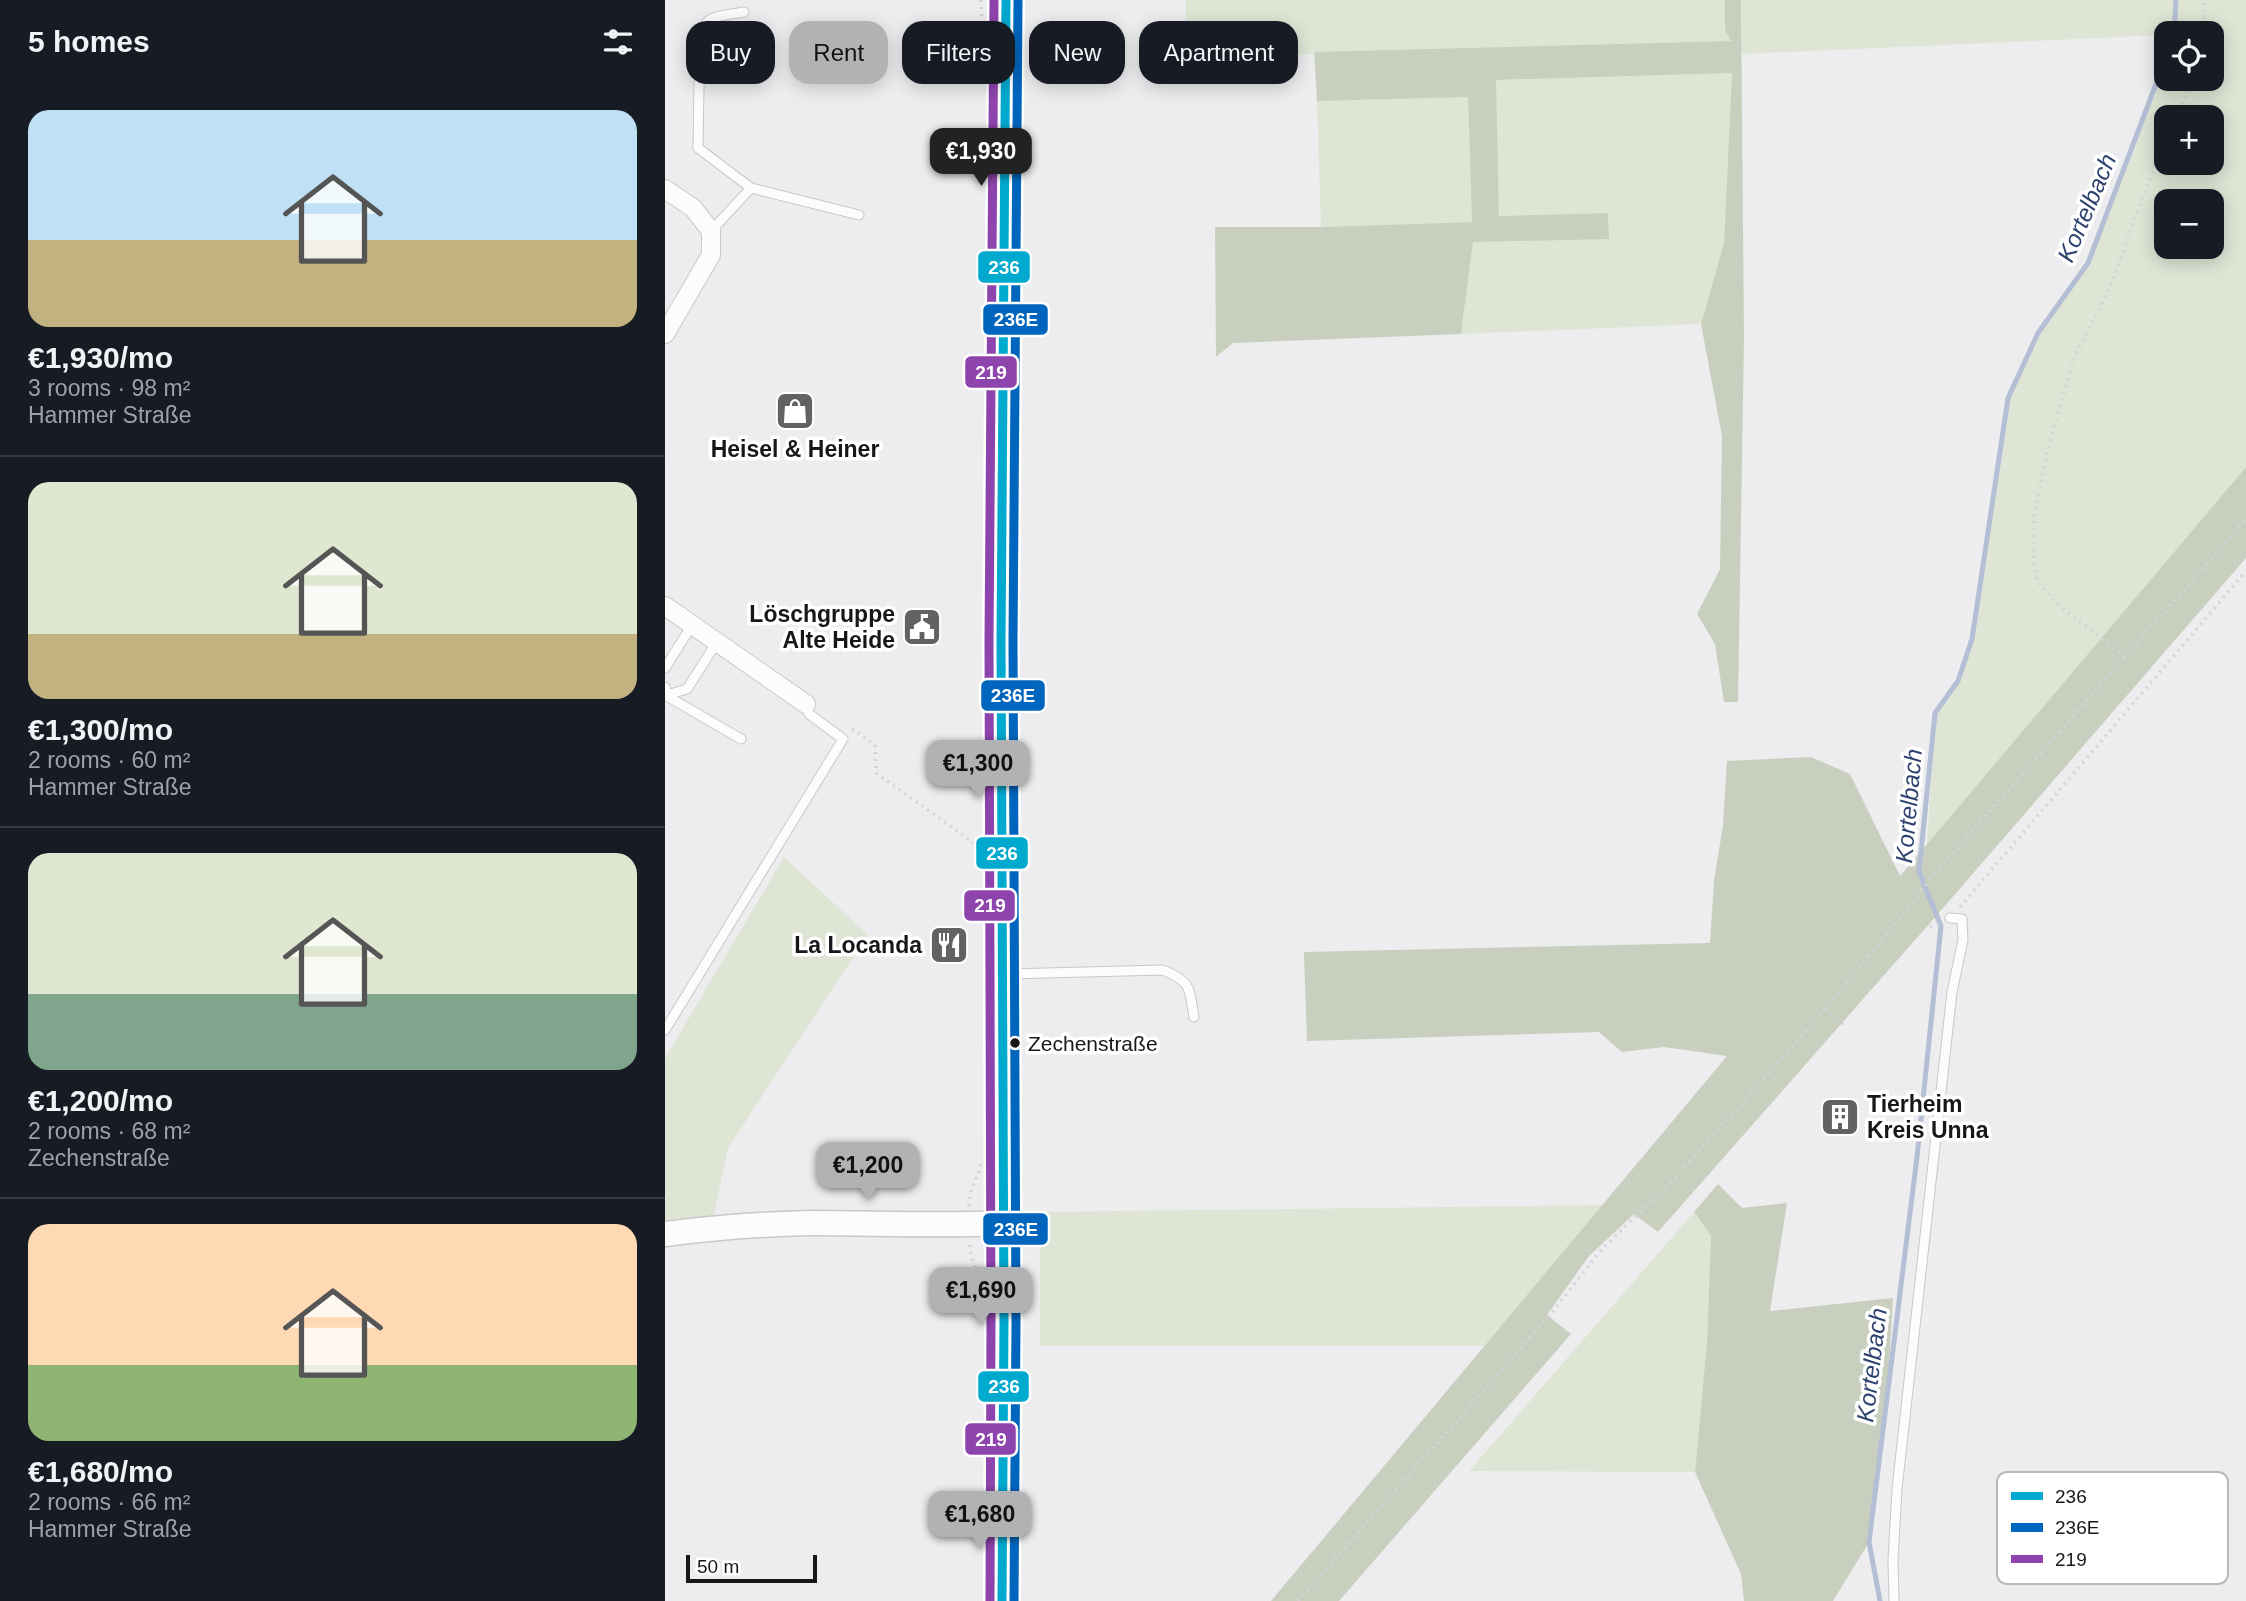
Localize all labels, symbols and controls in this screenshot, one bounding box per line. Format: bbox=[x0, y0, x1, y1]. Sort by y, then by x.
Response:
chip: Buy bbox=[686, 21, 775, 84]
chip: Rent bbox=[789, 21, 888, 84]
chip: Filters bbox=[902, 21, 1015, 84]
chip: New bbox=[1029, 21, 1125, 84]
chip: Apartment bbox=[1139, 21, 1298, 84]
map controls bbox=[2154, 21, 2224, 259]
button: locate bbox=[2154, 21, 2224, 91]
icon: filters bbox=[599, 23, 637, 61]
text: 5 homes bbox=[28, 25, 150, 58]
button: + bbox=[2154, 105, 2224, 175]
pin: €1,930 bbox=[924, 128, 1038, 188]
text: €1,930 bbox=[946, 138, 1016, 164]
water label: Kortelbach bbox=[2052, 150, 2121, 266]
icon: home bbox=[270, 156, 396, 282]
button: − bbox=[2154, 189, 2224, 259]
line badge: 236 bbox=[977, 250, 1031, 284]
text: 236 bbox=[988, 257, 1020, 278]
line badge: 236E bbox=[982, 303, 1049, 336]
text: 236E bbox=[994, 309, 1038, 330]
text: €1,930/mo bbox=[28, 341, 173, 374]
line badge: 219 bbox=[964, 355, 1018, 389]
text: 219 bbox=[975, 362, 1007, 383]
text: 3 rooms · 98 m² bbox=[28, 375, 190, 401]
shop icon: Heisel & Heiner bbox=[774, 390, 816, 432]
text: Hammer Straße bbox=[28, 402, 192, 428]
place label: Heisel & Heiner bbox=[711, 436, 879, 462]
icon: home bbox=[270, 528, 396, 654]
place label: Löschgruppe Alte Heide bbox=[749, 601, 895, 653]
public building icon: Löschgruppe Alte Heide bbox=[901, 606, 943, 648]
line badge: 236E bbox=[980, 679, 1046, 712]
text: 236E bbox=[991, 685, 1035, 706]
text: €1,300/mo bbox=[28, 713, 173, 746]
pin: €1,300 bbox=[921, 740, 1035, 800]
text: 2 rooms · 60 m² bbox=[28, 747, 190, 773]
water label: Kortelbach bbox=[1890, 748, 1927, 864]
text: €1,300 bbox=[943, 750, 1013, 776]
text: Hammer Straße bbox=[28, 774, 192, 800]
line badge: 236 bbox=[975, 836, 1029, 870]
text: 236 bbox=[986, 843, 1018, 864]
line badge: 219 bbox=[963, 889, 1016, 922]
text: 219 bbox=[974, 895, 1006, 916]
icon: home bbox=[270, 899, 396, 1025]
restaurant icon: La Locanda bbox=[928, 924, 970, 966]
place label: La Locanda bbox=[794, 932, 922, 958]
place label: Zechenstraße bbox=[1028, 1032, 1158, 1055]
marker: Zechenstraße bbox=[1008, 1036, 1022, 1050]
text: €1,200/mo bbox=[28, 1084, 173, 1117]
place label: Tierheim Kreis Unna bbox=[1867, 1091, 1989, 1143]
building icon: Tierheim Kreis Unna bbox=[1819, 1096, 1861, 1138]
text: 2 rooms · 68 m² bbox=[28, 1118, 190, 1144]
pin: €1,200 bbox=[811, 1142, 925, 1202]
text: Zechenstraße bbox=[28, 1145, 170, 1171]
text: €1,200 bbox=[833, 1152, 903, 1178]
line badge: 236E bbox=[982, 1212, 1049, 1246]
text: 236E bbox=[994, 1219, 1038, 1240]
pin: €1,690 bbox=[924, 1268, 1038, 1327]
icon: home bbox=[270, 1270, 396, 1396]
text: €1,690 bbox=[946, 1277, 1016, 1303]
water label: Kortelbach bbox=[1851, 1306, 1892, 1424]
line badge: 236 bbox=[977, 1370, 1030, 1403]
text: 236 bbox=[988, 1376, 1020, 1397]
line badge: 219 bbox=[964, 1422, 1017, 1456]
text: 219 bbox=[975, 1429, 1007, 1450]
text: €1,680/mo bbox=[28, 1455, 173, 1488]
legend bbox=[1997, 1472, 2228, 1584]
text: 236 bbox=[2055, 1486, 2087, 1507]
text: 2 rooms · 66 m² bbox=[28, 1489, 190, 1515]
pin: €1,680 bbox=[923, 1492, 1037, 1551]
text: €1,680 bbox=[945, 1501, 1015, 1527]
text: Hammer Straße bbox=[28, 1516, 192, 1542]
text: 236E bbox=[2055, 1517, 2099, 1538]
text: 219 bbox=[2055, 1549, 2087, 1570]
scale bar bbox=[686, 1552, 817, 1584]
text: 50 m bbox=[697, 1556, 739, 1577]

